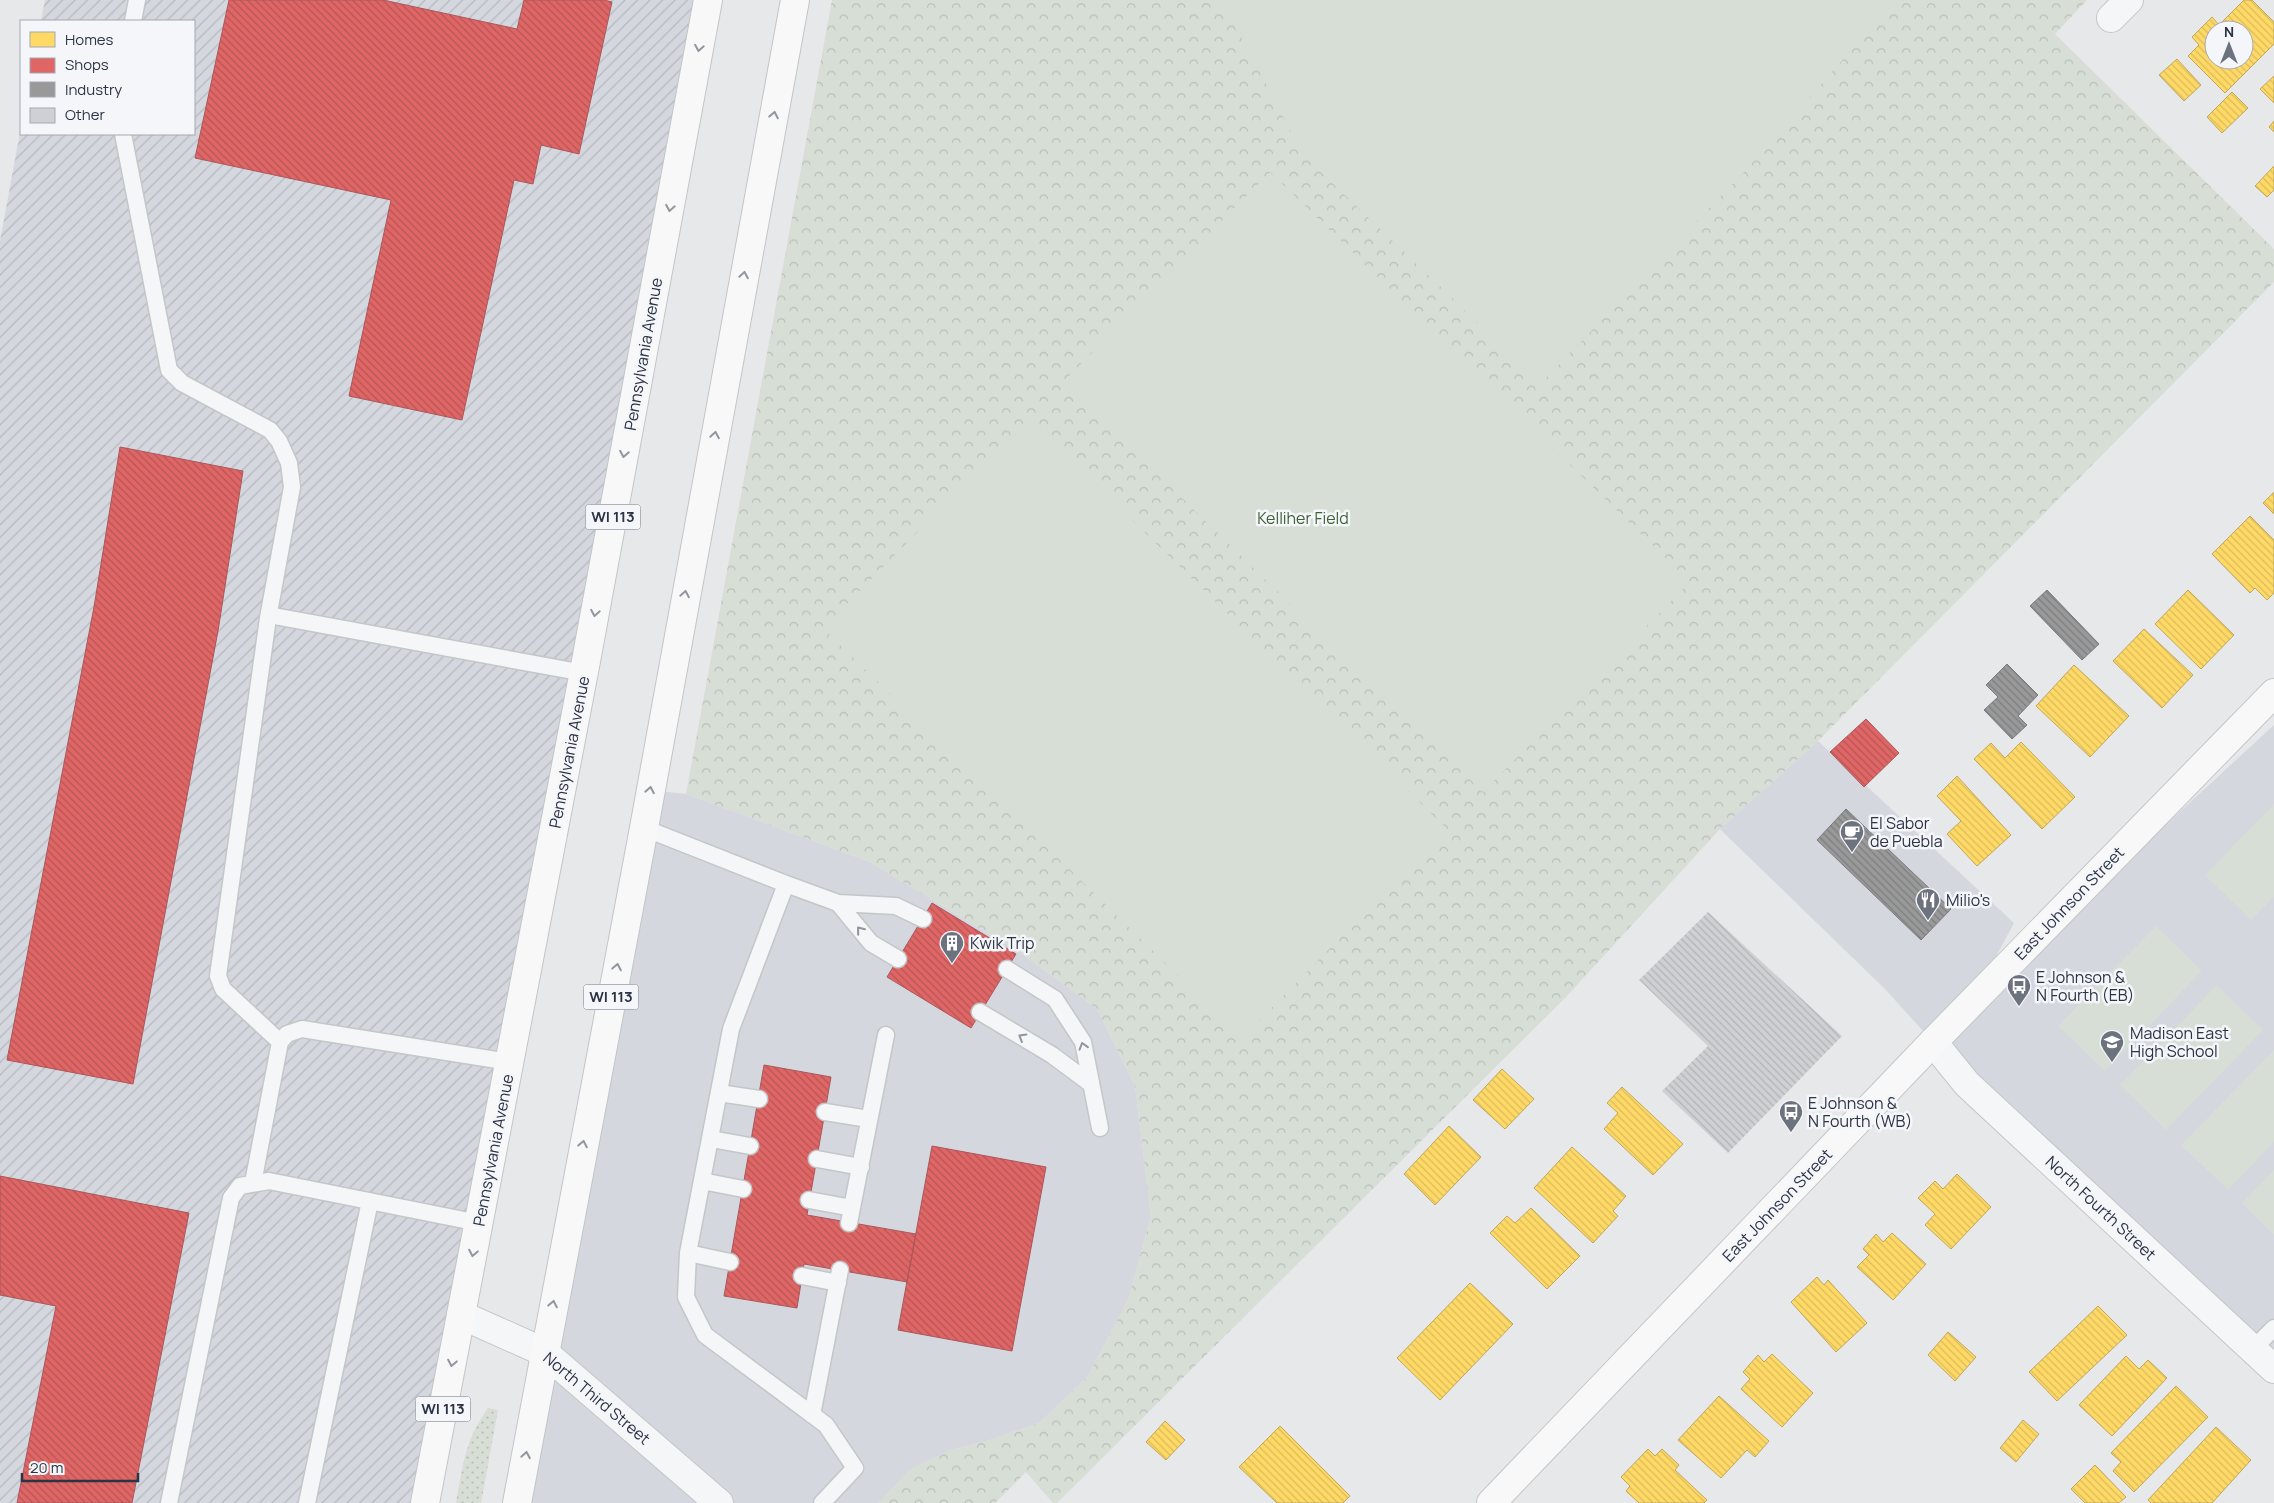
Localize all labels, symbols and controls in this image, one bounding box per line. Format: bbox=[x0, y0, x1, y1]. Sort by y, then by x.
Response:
legend bbox=[20, 20, 195, 135]
north arrow bbox=[2204, 20, 2254, 70]
text: N bbox=[2224, 22, 2234, 41]
text: Homes bbox=[65, 29, 114, 50]
one-way arrow bbox=[695, 44, 705, 52]
text: Shops bbox=[65, 54, 109, 75]
text: Industry bbox=[65, 79, 122, 100]
text: Other bbox=[65, 104, 106, 125]
one-way arrow bbox=[768, 111, 778, 119]
one-way arrow bbox=[665, 203, 675, 212]
one-way arrow bbox=[738, 270, 749, 279]
street label: Pennsylvania Avenue bbox=[619, 276, 667, 432]
one-way arrow bbox=[709, 430, 719, 439]
one-way arrow bbox=[620, 449, 630, 458]
road number: WI 113 bbox=[586, 504, 640, 530]
park label: Kelliher Field bbox=[1257, 507, 1349, 529]
one-way arrow bbox=[679, 590, 690, 599]
one-way arrow bbox=[590, 609, 600, 618]
street label: Pennsylvania Avenue bbox=[543, 674, 595, 830]
one-way arrow bbox=[645, 786, 655, 795]
place label: El Sabor de Puebla bbox=[1870, 812, 1943, 852]
cafe icon: El Sabor de Puebla bbox=[1839, 819, 1865, 853]
street label: East Johnson Street bbox=[2009, 842, 2129, 964]
restaurant icon: Milio's bbox=[1915, 887, 1941, 921]
place label: Milio's bbox=[1946, 889, 1990, 911]
one-way arrow bbox=[856, 926, 865, 935]
building icon: Kwik Trip bbox=[939, 930, 965, 964]
place label: Kwik Trip bbox=[970, 932, 1034, 954]
one-way arrow bbox=[611, 963, 622, 972]
place label: E Johnson & N Fourth (EB) bbox=[2036, 966, 2134, 1006]
bus stop icon: E Johnson & N Fourth (EB) bbox=[2006, 973, 2032, 1007]
road number: WI 113 bbox=[584, 984, 638, 1010]
place label: Madison East High School bbox=[2130, 1022, 2229, 1062]
school or university icon: Madison East High School bbox=[2099, 1029, 2125, 1063]
one-way arrow bbox=[1018, 1034, 1027, 1043]
one-way arrow bbox=[1078, 1042, 1088, 1051]
street label: Pennsylvania Avenue bbox=[467, 1072, 519, 1228]
place label: E Johnson & N Fourth (WB) bbox=[1808, 1092, 1912, 1132]
bus stop icon: E Johnson & N Fourth (WB) bbox=[1778, 1099, 1804, 1133]
one-way arrow bbox=[578, 1140, 588, 1148]
street label: East Johnson Street bbox=[1717, 1144, 1837, 1266]
street label: North Fourth Street bbox=[2041, 1151, 2161, 1265]
one-way arrow bbox=[469, 1249, 479, 1257]
one-way arrow bbox=[547, 1299, 558, 1308]
street label: North Third Street bbox=[539, 1347, 655, 1449]
one-way arrow bbox=[447, 1359, 458, 1368]
road number: WI 113 bbox=[416, 1396, 470, 1422]
scale bar bbox=[22, 1450, 139, 1482]
one-way arrow bbox=[520, 1451, 530, 1459]
text: 20 m bbox=[30, 1457, 63, 1478]

